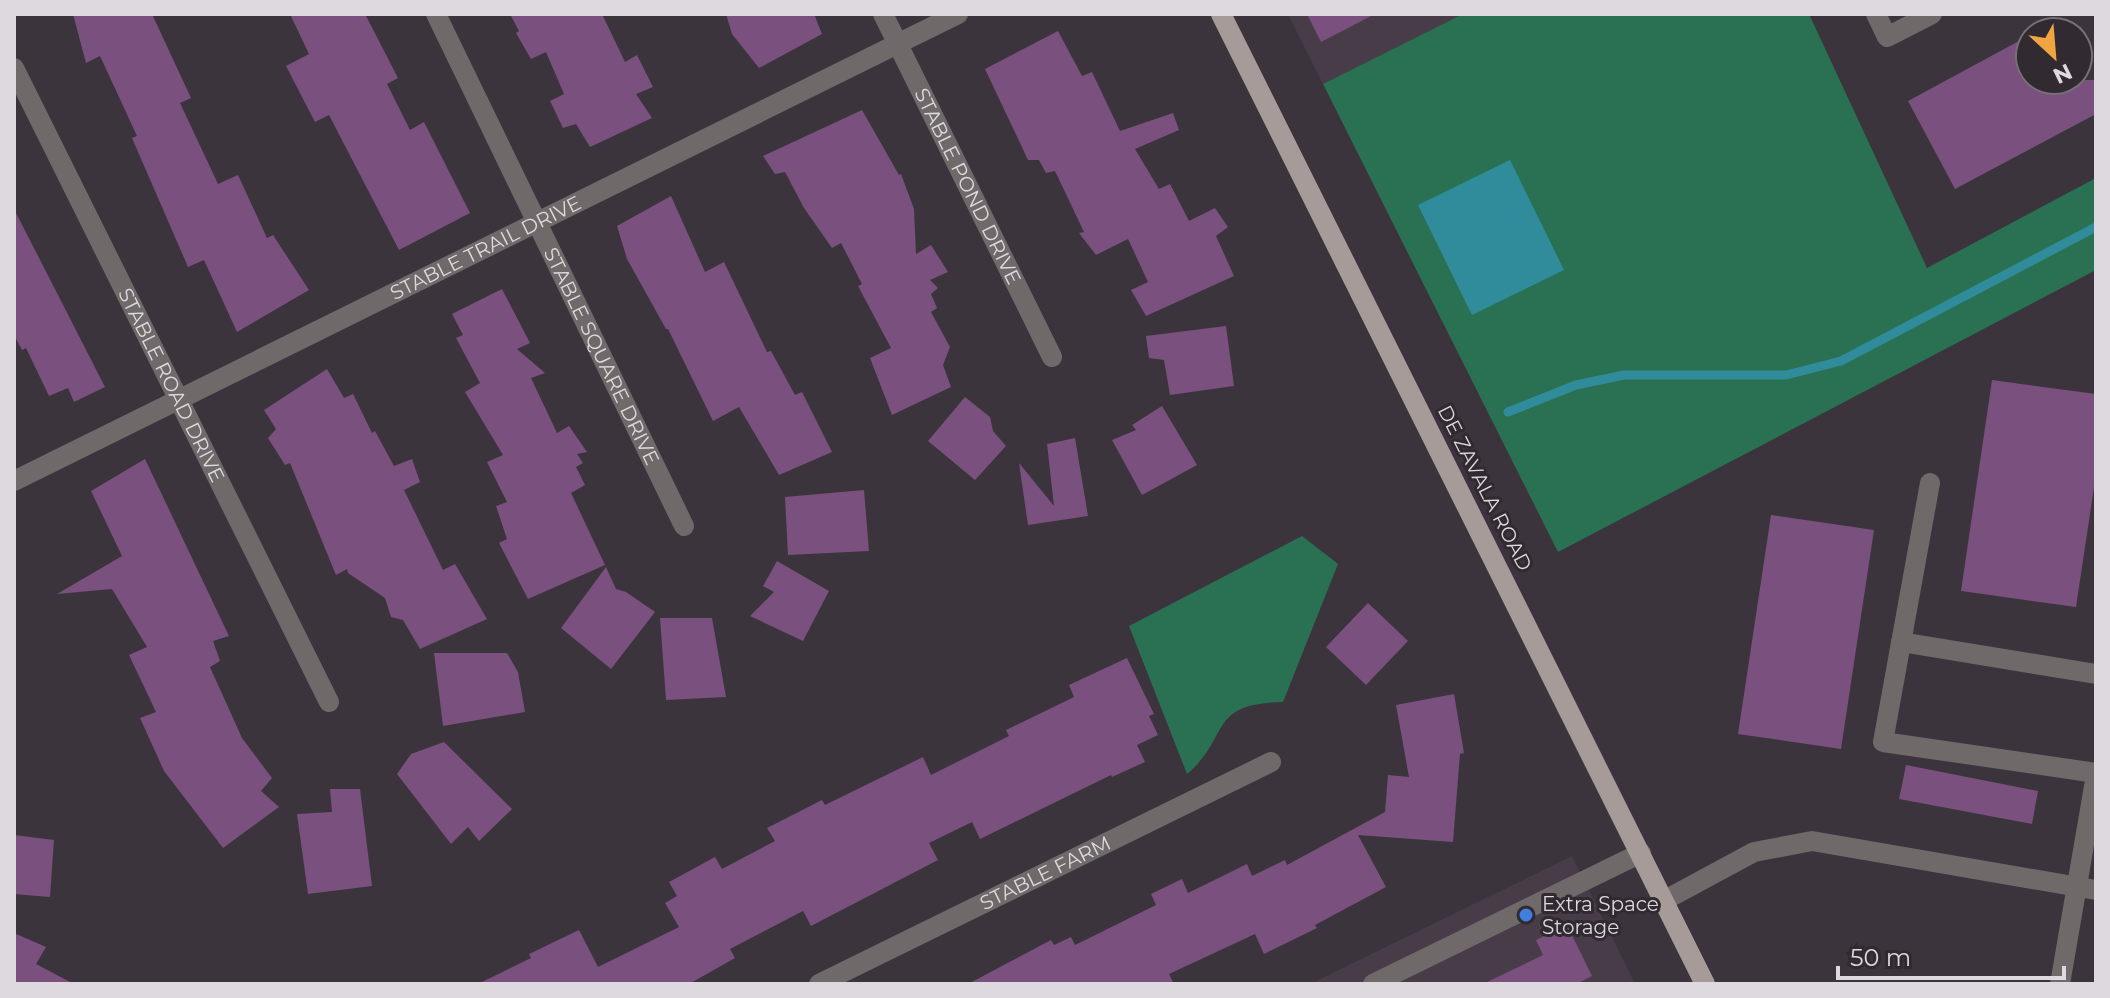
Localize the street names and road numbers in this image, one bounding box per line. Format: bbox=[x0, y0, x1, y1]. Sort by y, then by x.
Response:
street label: STABLE POND DRIVE bbox=[909, 84, 1026, 288]
street label: STABLE TRAIL DRIVE bbox=[386, 190, 585, 305]
street label: STABLE SQUARE DRIVE bbox=[539, 243, 664, 469]
street label: STABLE ROAD DRIVE bbox=[113, 284, 230, 486]
street label: DE ZAVALA ROAD bbox=[1433, 401, 1537, 575]
street label: STABLE FARM bbox=[976, 831, 1115, 915]

